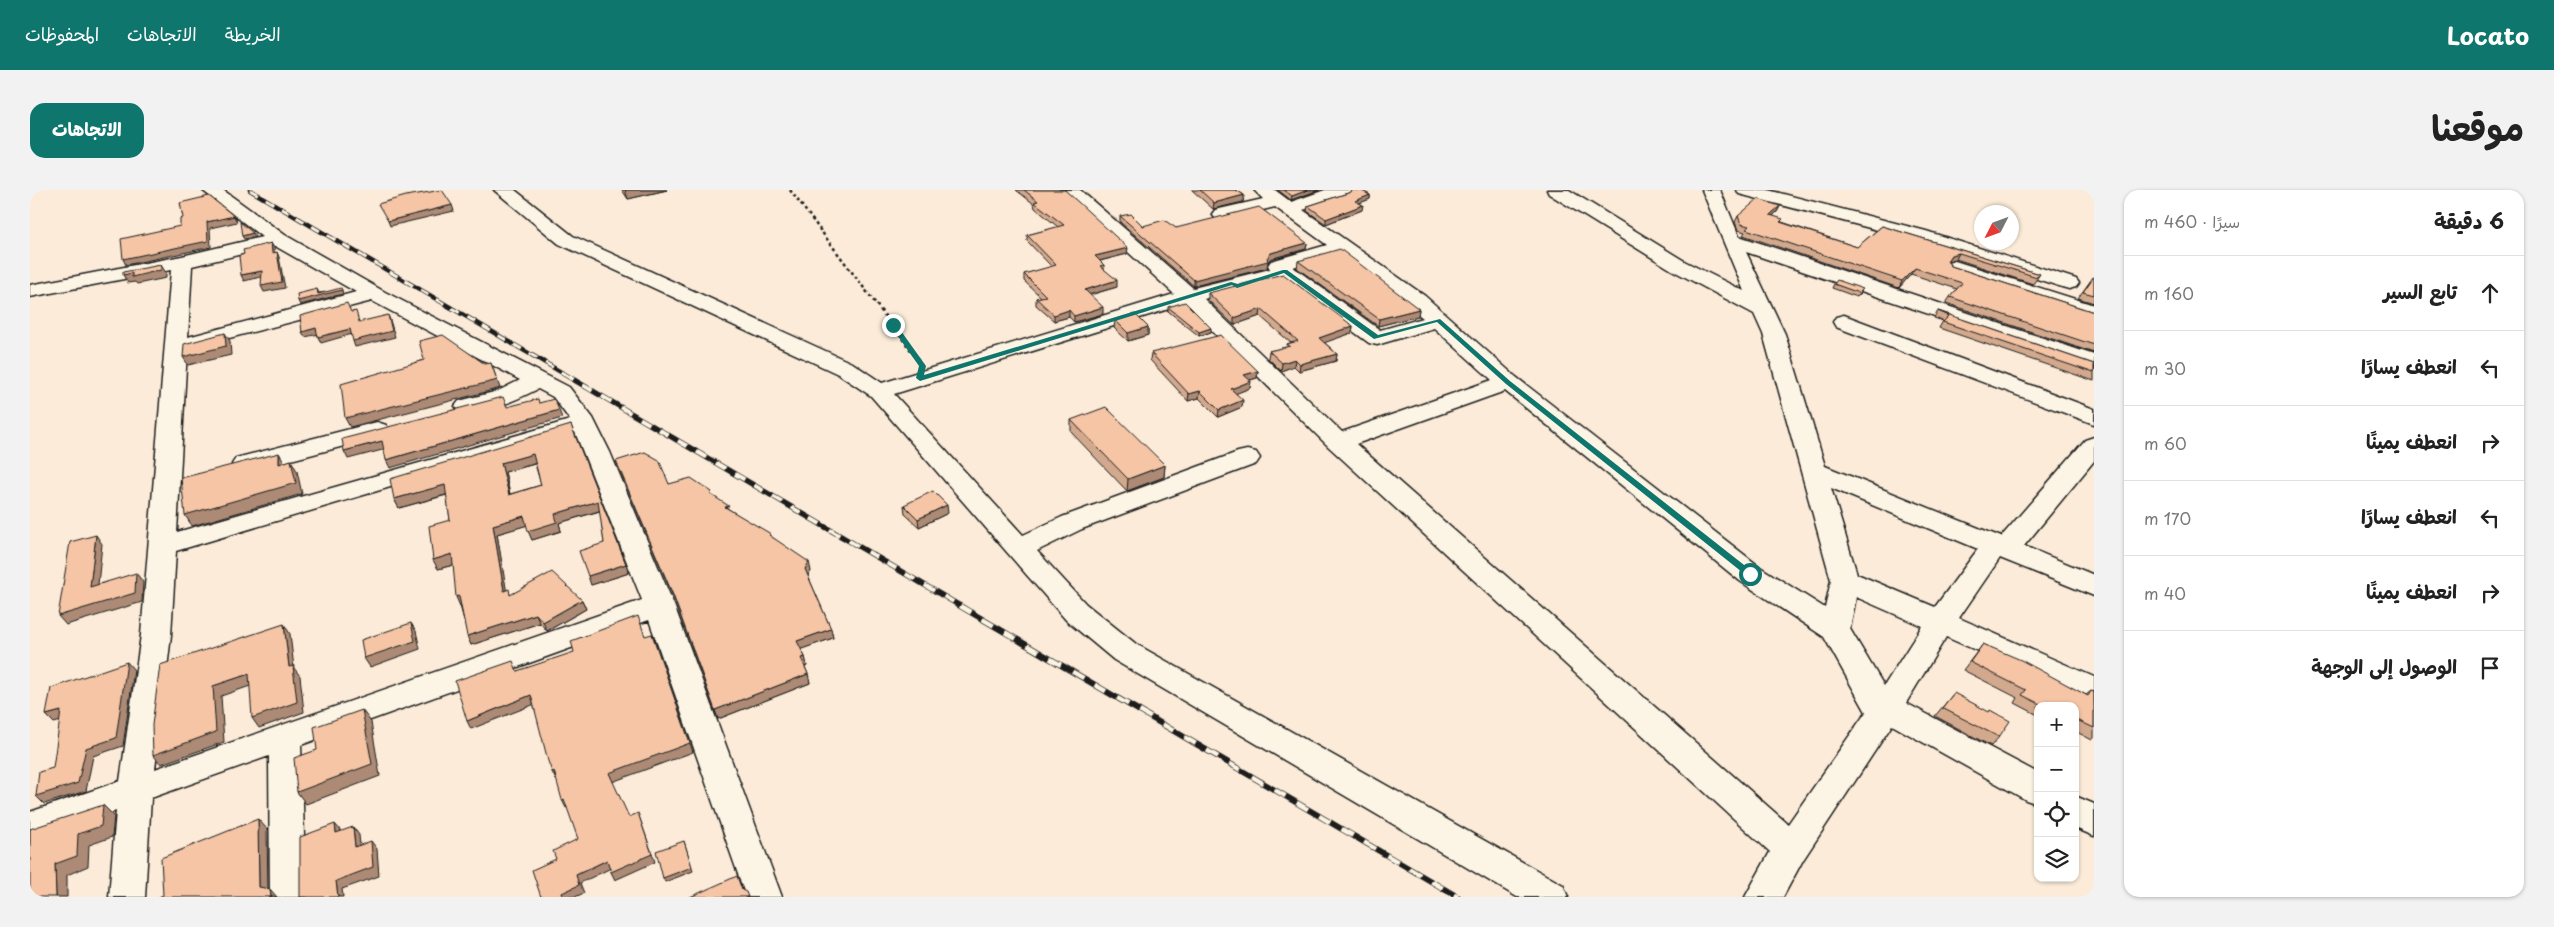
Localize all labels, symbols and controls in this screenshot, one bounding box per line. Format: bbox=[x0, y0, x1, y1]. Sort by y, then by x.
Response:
text: Locato bbox=[2447, 17, 2529, 53]
text: المحفوظات bbox=[25, 20, 99, 47]
text: الاتجاهات bbox=[127, 20, 197, 47]
text: الخريطة bbox=[225, 20, 281, 47]
text: موقعنا bbox=[2431, 100, 2524, 153]
button: الاتجاهات bbox=[30, 103, 144, 158]
text: 6 دقيقة bbox=[2434, 204, 2504, 236]
north arrow bbox=[1974, 205, 2019, 250]
text: سيرًا · 460 m bbox=[2144, 209, 2240, 233]
text: تابع السير bbox=[2383, 277, 2457, 305]
icon: ahead bbox=[2476, 279, 2504, 307]
text: 160 m bbox=[2144, 281, 2194, 305]
route end bbox=[882, 314, 905, 337]
text: انعطف يسارًا bbox=[2361, 352, 2457, 380]
icon: left bbox=[2476, 354, 2504, 382]
text: 30 m bbox=[2144, 356, 2186, 380]
text: انعطف يمينًا bbox=[2366, 427, 2457, 455]
icon: right bbox=[2476, 429, 2504, 457]
text: 60 m bbox=[2144, 431, 2187, 455]
text: انعطف يسارًا bbox=[2361, 502, 2457, 530]
icon: left bbox=[2476, 504, 2504, 532]
text: 170 m bbox=[2144, 506, 2191, 530]
route start bbox=[1739, 563, 1762, 586]
text: انعطف يمينًا bbox=[2366, 577, 2457, 605]
icon: right bbox=[2476, 579, 2504, 607]
text: 40 m bbox=[2144, 581, 2186, 605]
text: الوصول إلى الوجهة bbox=[2311, 652, 2457, 680]
icon: arrive bbox=[2476, 654, 2504, 682]
map controls bbox=[2034, 702, 2079, 882]
button: + bbox=[2034, 702, 2079, 747]
button: − bbox=[2034, 747, 2079, 792]
button: locate bbox=[2034, 792, 2079, 837]
button: layers bbox=[2034, 837, 2079, 882]

